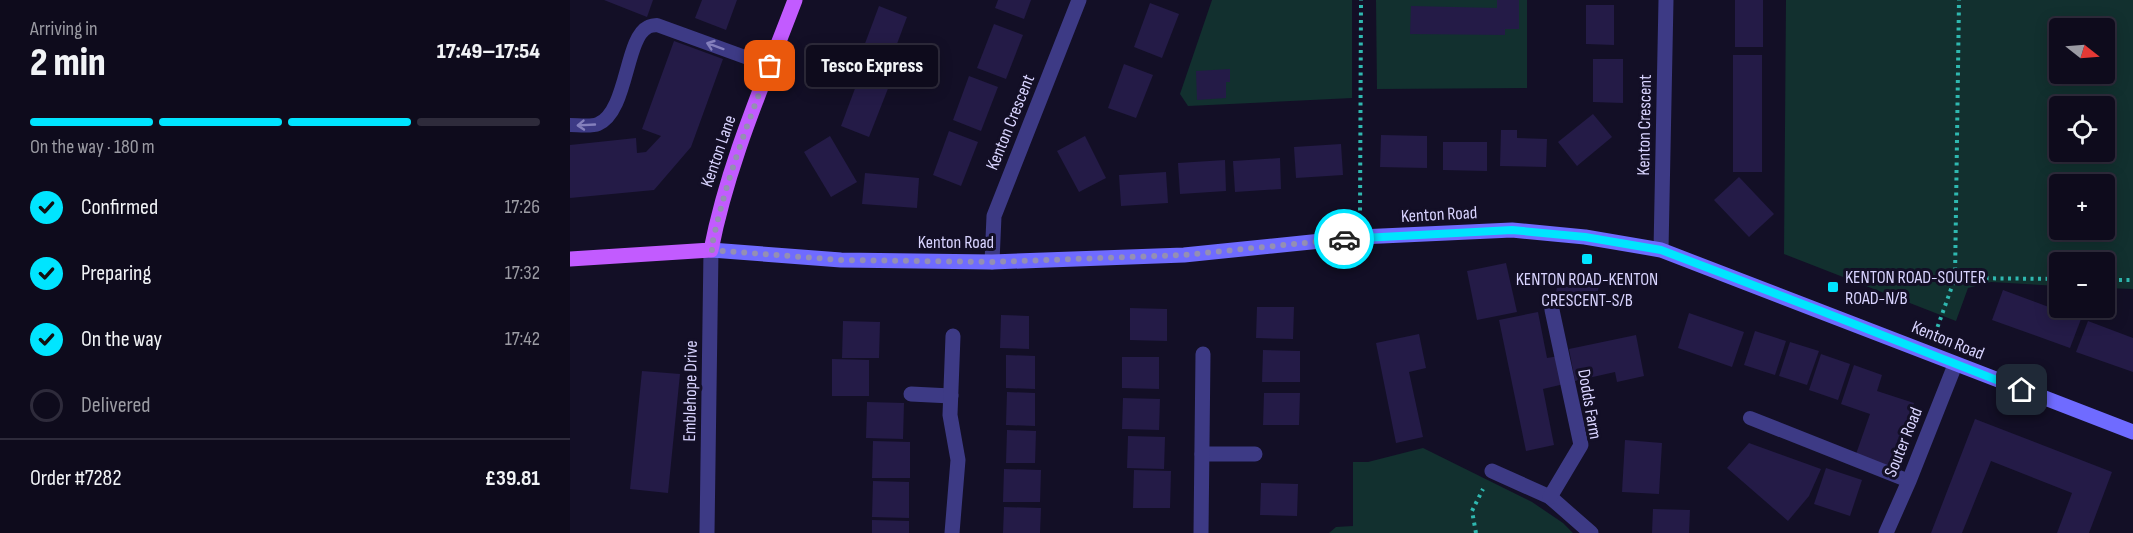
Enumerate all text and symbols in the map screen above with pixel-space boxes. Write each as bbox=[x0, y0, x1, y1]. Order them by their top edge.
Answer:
text: Arriving in bbox=[30, 17, 98, 41]
north arrow bbox=[2049, 18, 2115, 84]
map controls bbox=[2049, 18, 2115, 318]
text: 17:49–17:54 bbox=[437, 38, 540, 65]
text: 2 min bbox=[30, 40, 106, 87]
one-way arrow bbox=[706, 40, 724, 51]
pin bbox=[744, 40, 795, 91]
callout: Tesco Express bbox=[806, 45, 938, 87]
icon: bag bbox=[753, 49, 786, 82]
text: Tesco Express bbox=[821, 54, 923, 78]
street label: Kenton Crescent bbox=[982, 71, 1039, 173]
street label: Kenton Crescent bbox=[1633, 74, 1656, 176]
button: locate bbox=[2049, 96, 2115, 162]
street label: Kenton Lane bbox=[696, 112, 741, 190]
one-way arrow bbox=[576, 119, 596, 130]
text: On the way · 180 m bbox=[30, 135, 155, 159]
button: + bbox=[2049, 174, 2115, 240]
icon: check bbox=[30, 191, 63, 224]
text: Confirmed bbox=[81, 194, 158, 221]
text: 17:26 bbox=[504, 195, 540, 219]
street label: Kenton Road bbox=[1400, 202, 1478, 227]
courier bbox=[1314, 209, 1374, 269]
icon: car bbox=[1328, 223, 1361, 256]
street label: Kenton Road bbox=[918, 232, 994, 253]
marker: KENTON ROAD-KENTON CRESCENT-S/B bbox=[1580, 252, 1594, 266]
button: − bbox=[2049, 252, 2115, 318]
icon: check bbox=[30, 257, 63, 290]
text: Preparing bbox=[81, 260, 151, 287]
text: 17:32 bbox=[505, 261, 540, 285]
place label: KENTON ROAD-SOUTER ROAD-N/B bbox=[1845, 267, 1986, 309]
place label: KENTON ROAD-KENTON CRESCENT-S/B bbox=[1516, 269, 1658, 311]
marker: KENTON ROAD-SOUTER ROAD-N/B bbox=[1826, 280, 1840, 294]
street label: Kenton Road bbox=[1909, 316, 1987, 364]
icon: check bbox=[30, 323, 63, 356]
text: On the way bbox=[81, 326, 162, 353]
text: 17:42 bbox=[505, 327, 540, 351]
street label: Emblehope Drive bbox=[679, 340, 702, 442]
pin bbox=[1996, 364, 2047, 415]
street label: Dodds Farm bbox=[1573, 367, 1606, 441]
icon: home bbox=[2005, 373, 2038, 406]
text: Delivered bbox=[81, 392, 150, 419]
street label: Souter Road bbox=[1880, 404, 1927, 480]
text: Order #7282 bbox=[30, 465, 122, 492]
text: £39.81 bbox=[485, 465, 540, 492]

